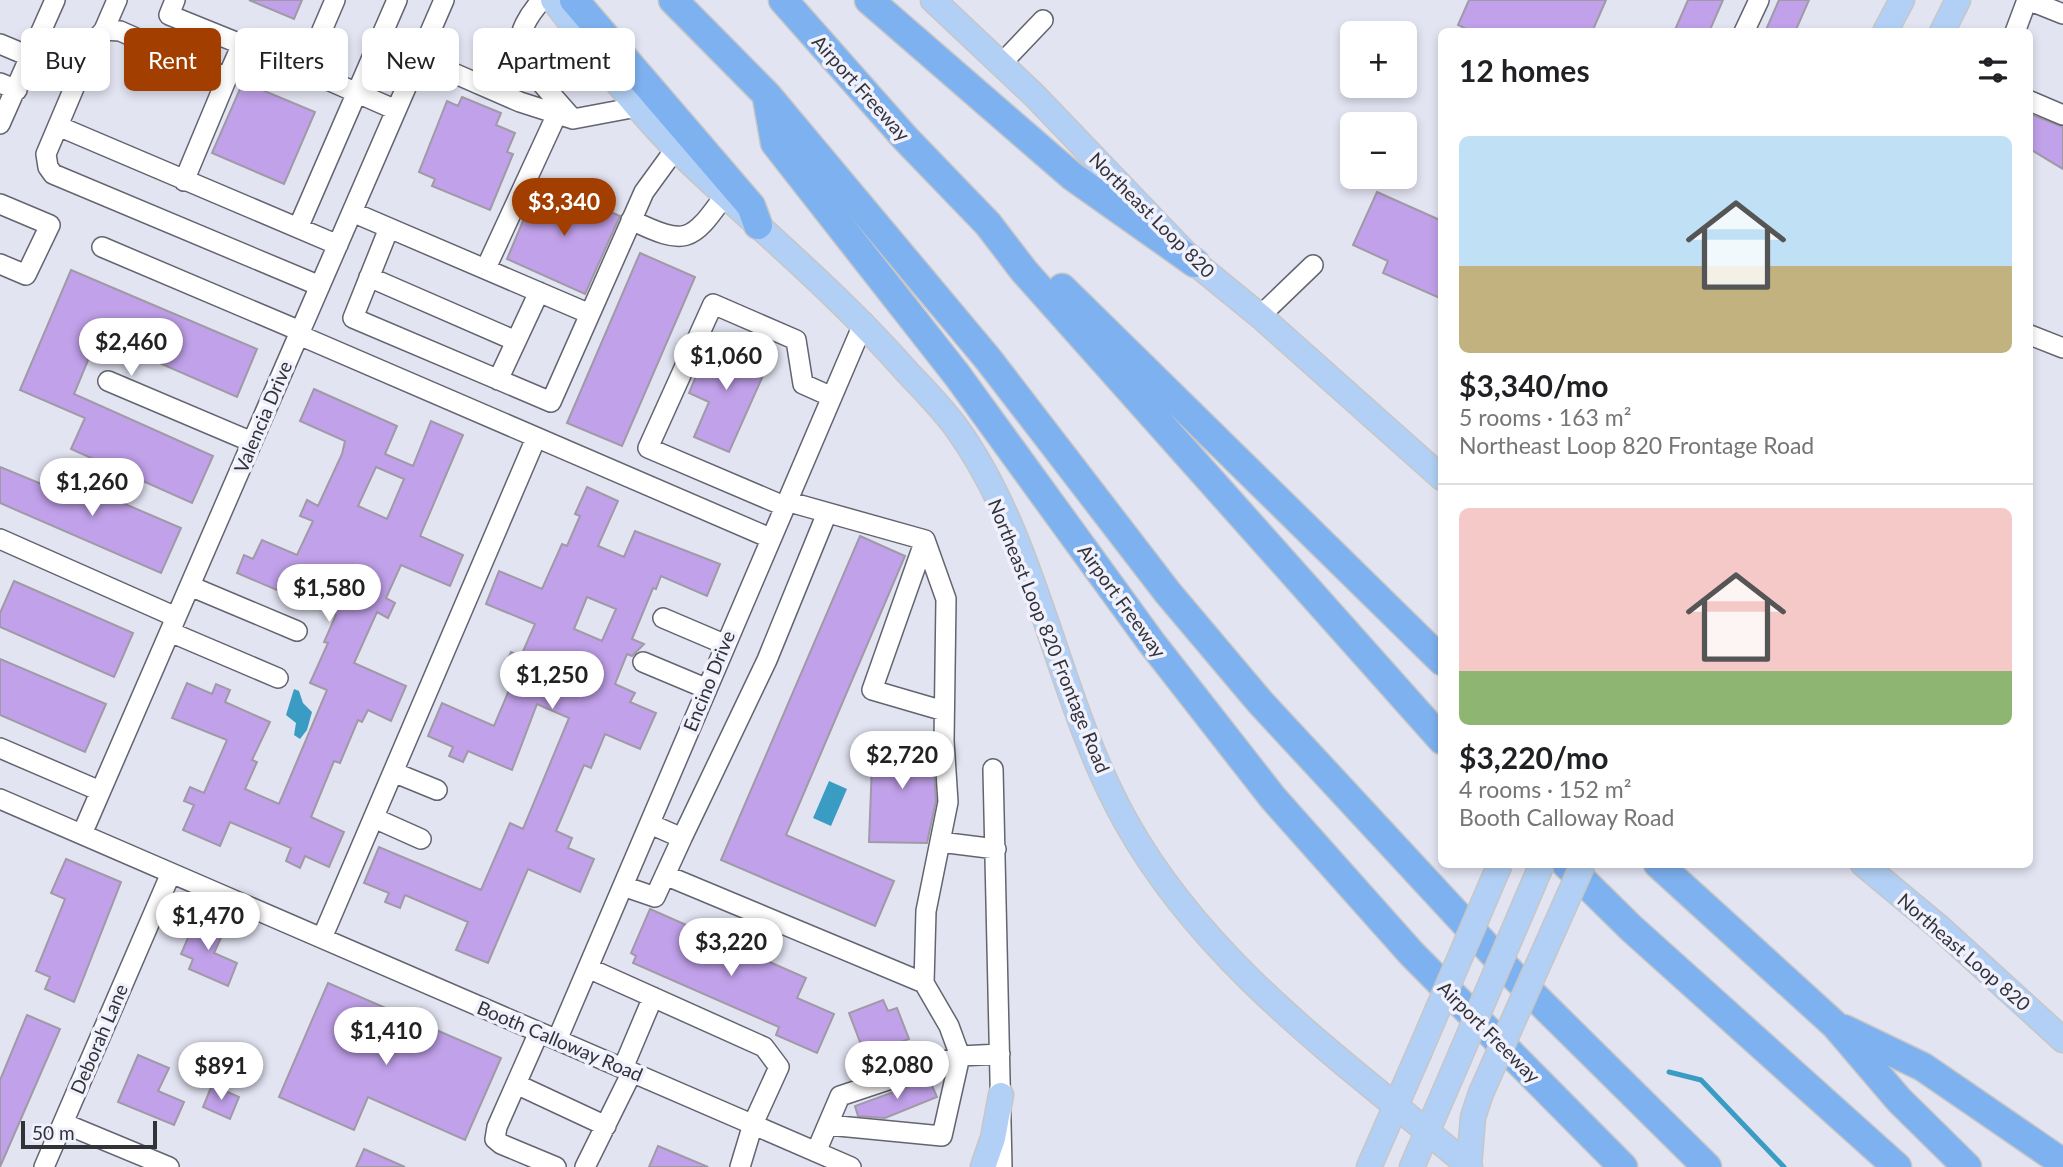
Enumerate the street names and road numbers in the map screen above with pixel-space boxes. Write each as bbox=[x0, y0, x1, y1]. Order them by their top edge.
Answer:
street label: Airport Freeway bbox=[808, 30, 915, 146]
street label: Northeast Loop 820 bbox=[1085, 147, 1220, 282]
street label: Valencia Drive bbox=[229, 357, 296, 476]
street label: Northeast Loop 820 Frontage Road bbox=[984, 495, 1115, 776]
street label: Airport Freeway bbox=[1074, 540, 1171, 662]
street label: Encino Drive bbox=[678, 627, 739, 734]
street label: Northeast Loop 820 bbox=[1893, 888, 2035, 1015]
street label: Airport Freeway bbox=[1434, 976, 1545, 1087]
street label: Deborah Lane bbox=[65, 980, 132, 1097]
street label: Booth Calloway Road bbox=[474, 995, 647, 1086]

